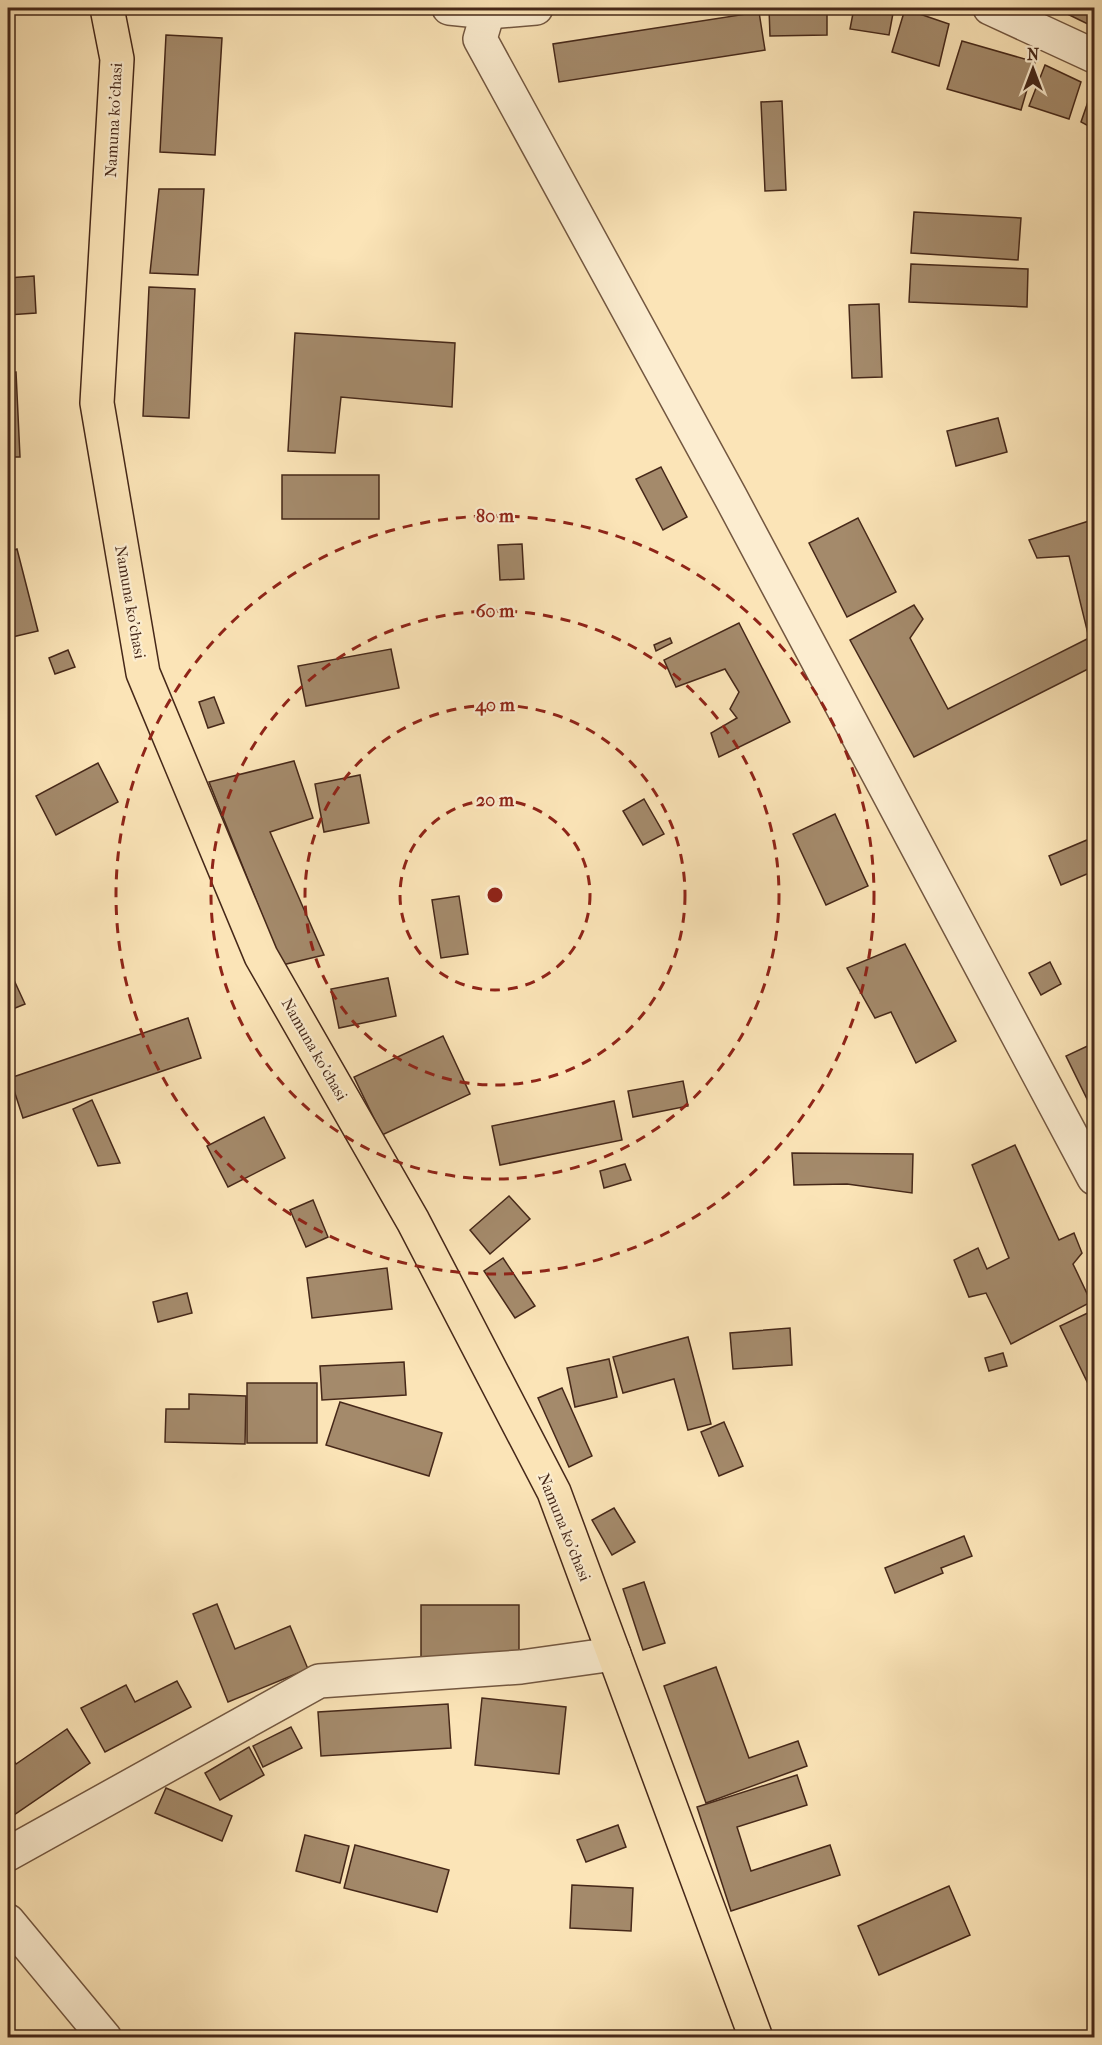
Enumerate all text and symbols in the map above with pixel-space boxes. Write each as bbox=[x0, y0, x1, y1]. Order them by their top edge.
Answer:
north arrow bbox=[1003, 39, 1063, 99]
text: N bbox=[1027, 45, 1040, 64]
street label: Namuna ko'chasi bbox=[101, 62, 126, 178]
text: 80 m bbox=[476, 506, 515, 527]
street label: Namuna ko'chasi bbox=[111, 544, 150, 661]
text: 60 m bbox=[476, 601, 515, 622]
text: 40 m bbox=[474, 695, 516, 716]
text: 20 m bbox=[476, 790, 515, 811]
centre of rings bbox=[485, 885, 505, 905]
street label: Namuna ko'chasi bbox=[278, 995, 352, 1104]
street label: Namuna ko'chasi bbox=[534, 1470, 595, 1584]

